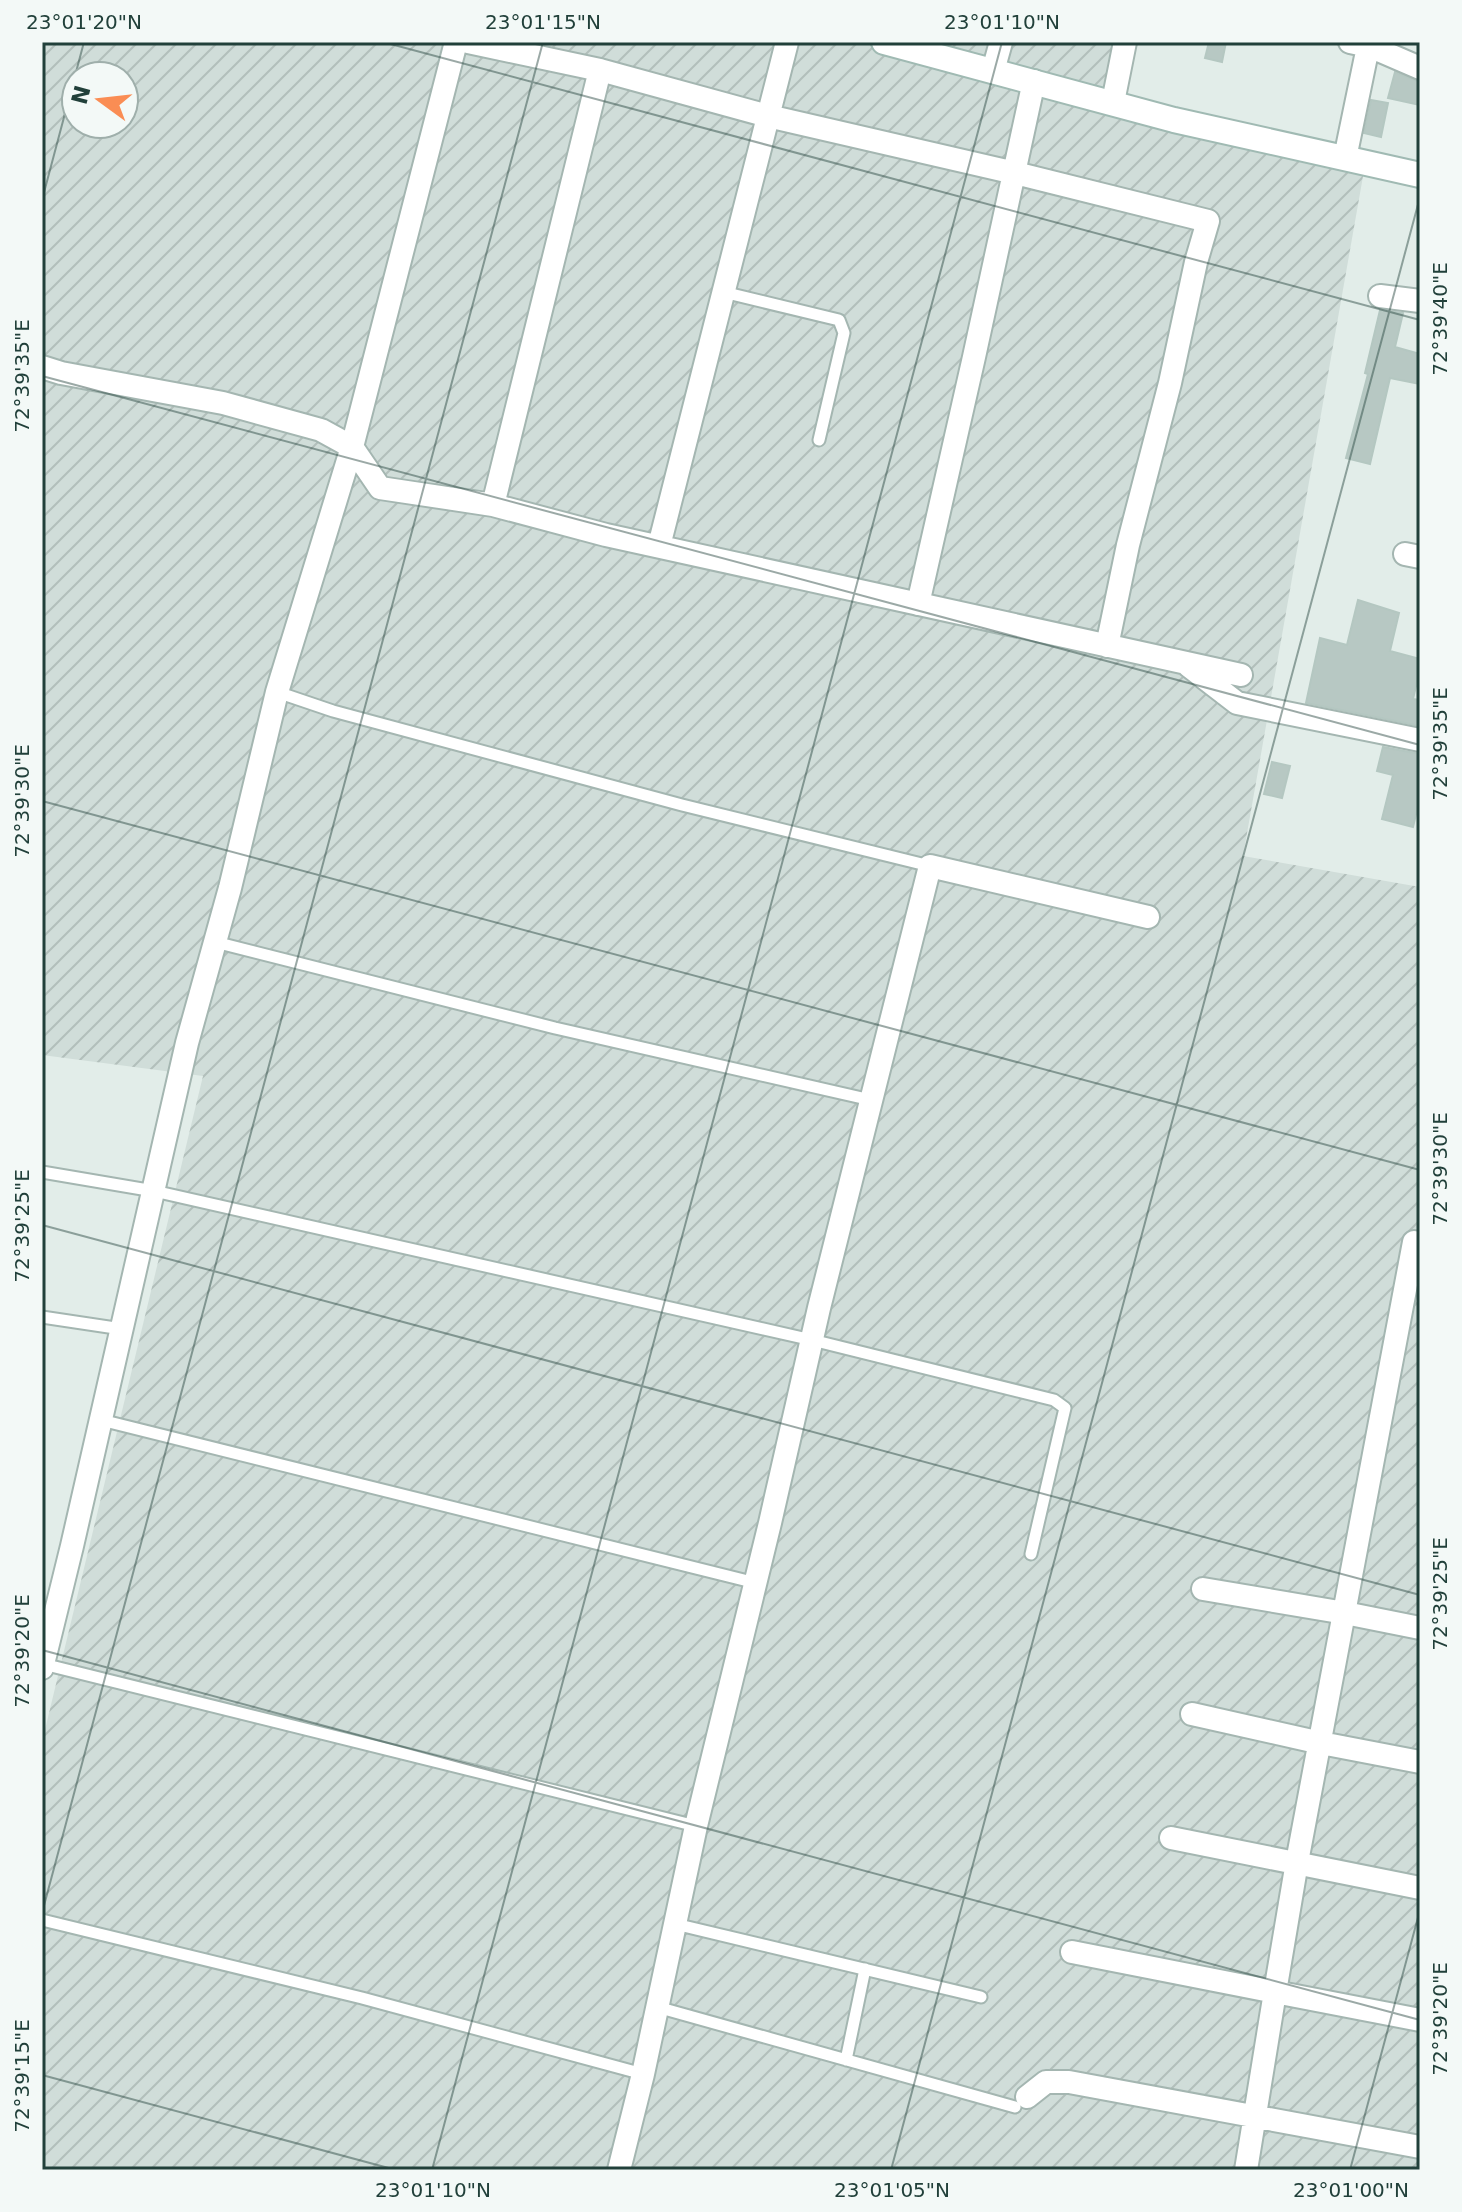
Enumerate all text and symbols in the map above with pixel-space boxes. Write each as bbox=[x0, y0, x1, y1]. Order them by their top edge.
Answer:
text: 23°01'20"N bbox=[26, 10, 142, 34]
text: 23°01'15"N bbox=[485, 10, 601, 34]
text: 23°01'10"N bbox=[944, 10, 1060, 34]
north arrow bbox=[60, 60, 140, 140]
text: N bbox=[67, 83, 96, 107]
text: 72°39'40"E bbox=[1428, 262, 1452, 376]
text: 72°39'35"E bbox=[10, 319, 34, 433]
text: 72°39'35"E bbox=[1428, 687, 1452, 801]
text: 72°39'30"E bbox=[10, 744, 34, 858]
text: 72°39'30"E bbox=[1428, 1112, 1452, 1226]
text: 72°39'25"E bbox=[10, 1169, 34, 1283]
text: 72°39'25"E bbox=[1428, 1537, 1452, 1651]
text: 72°39'20"E bbox=[10, 1594, 34, 1708]
text: 72°39'20"E bbox=[1428, 1962, 1452, 2076]
text: 72°39'15"E bbox=[10, 2019, 34, 2133]
text: 23°01'10"N bbox=[375, 2178, 491, 2202]
text: 23°01'05"N bbox=[834, 2178, 950, 2202]
text: 23°01'00"N bbox=[1293, 2178, 1409, 2202]

